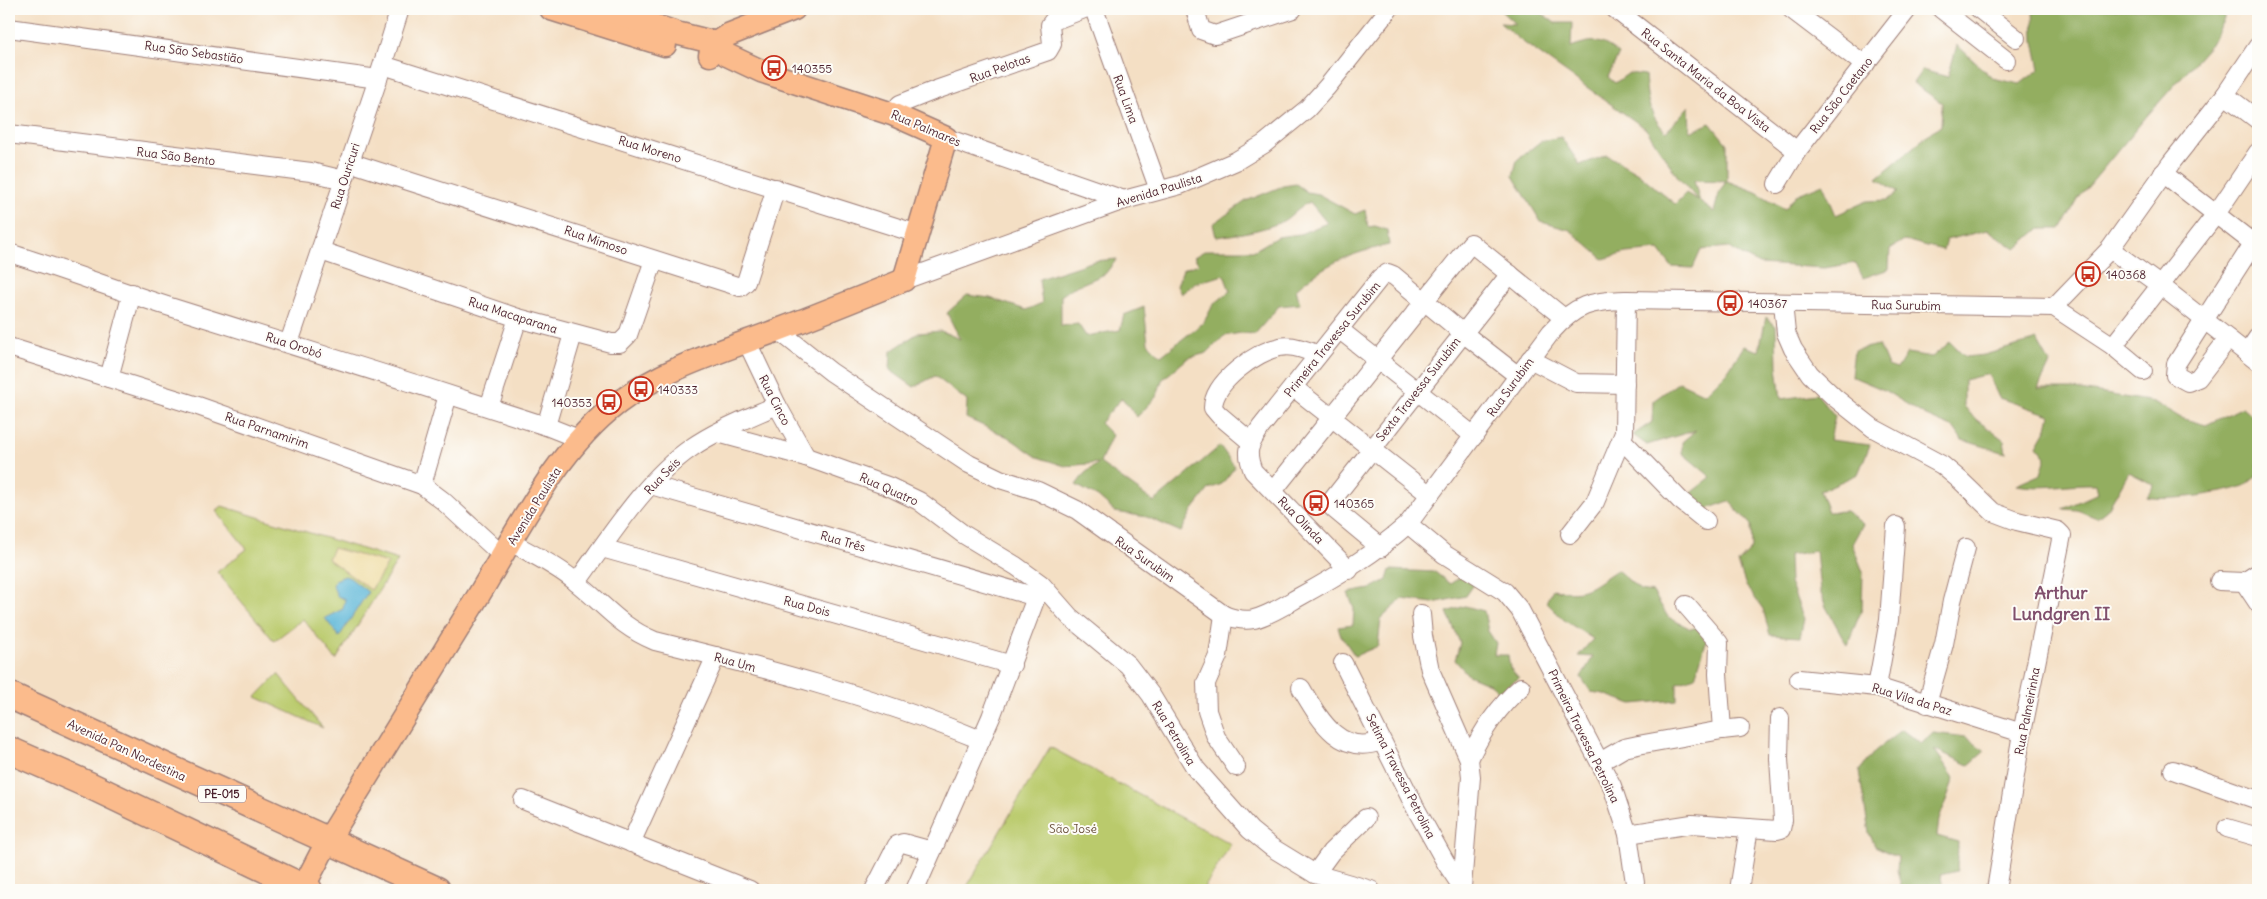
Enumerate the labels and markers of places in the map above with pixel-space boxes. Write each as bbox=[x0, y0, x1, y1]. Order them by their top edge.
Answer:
bus stop icon: 140355 bbox=[761, 55, 787, 81]
place label: 140355 bbox=[792, 61, 832, 76]
bus stop icon: 140368 bbox=[2075, 261, 2101, 287]
place label: 140368 bbox=[2106, 267, 2146, 282]
bus stop icon: 140367 bbox=[1717, 290, 1743, 316]
place label: 140367 bbox=[1748, 296, 1787, 311]
bus stop icon: 140333 bbox=[628, 376, 654, 402]
place label: 140333 bbox=[658, 382, 698, 397]
bus stop icon: 140353 bbox=[596, 389, 622, 415]
place label: 140353 bbox=[552, 395, 592, 410]
bus stop icon: 140365 bbox=[1303, 490, 1329, 516]
place label: 140365 bbox=[1334, 496, 1374, 511]

